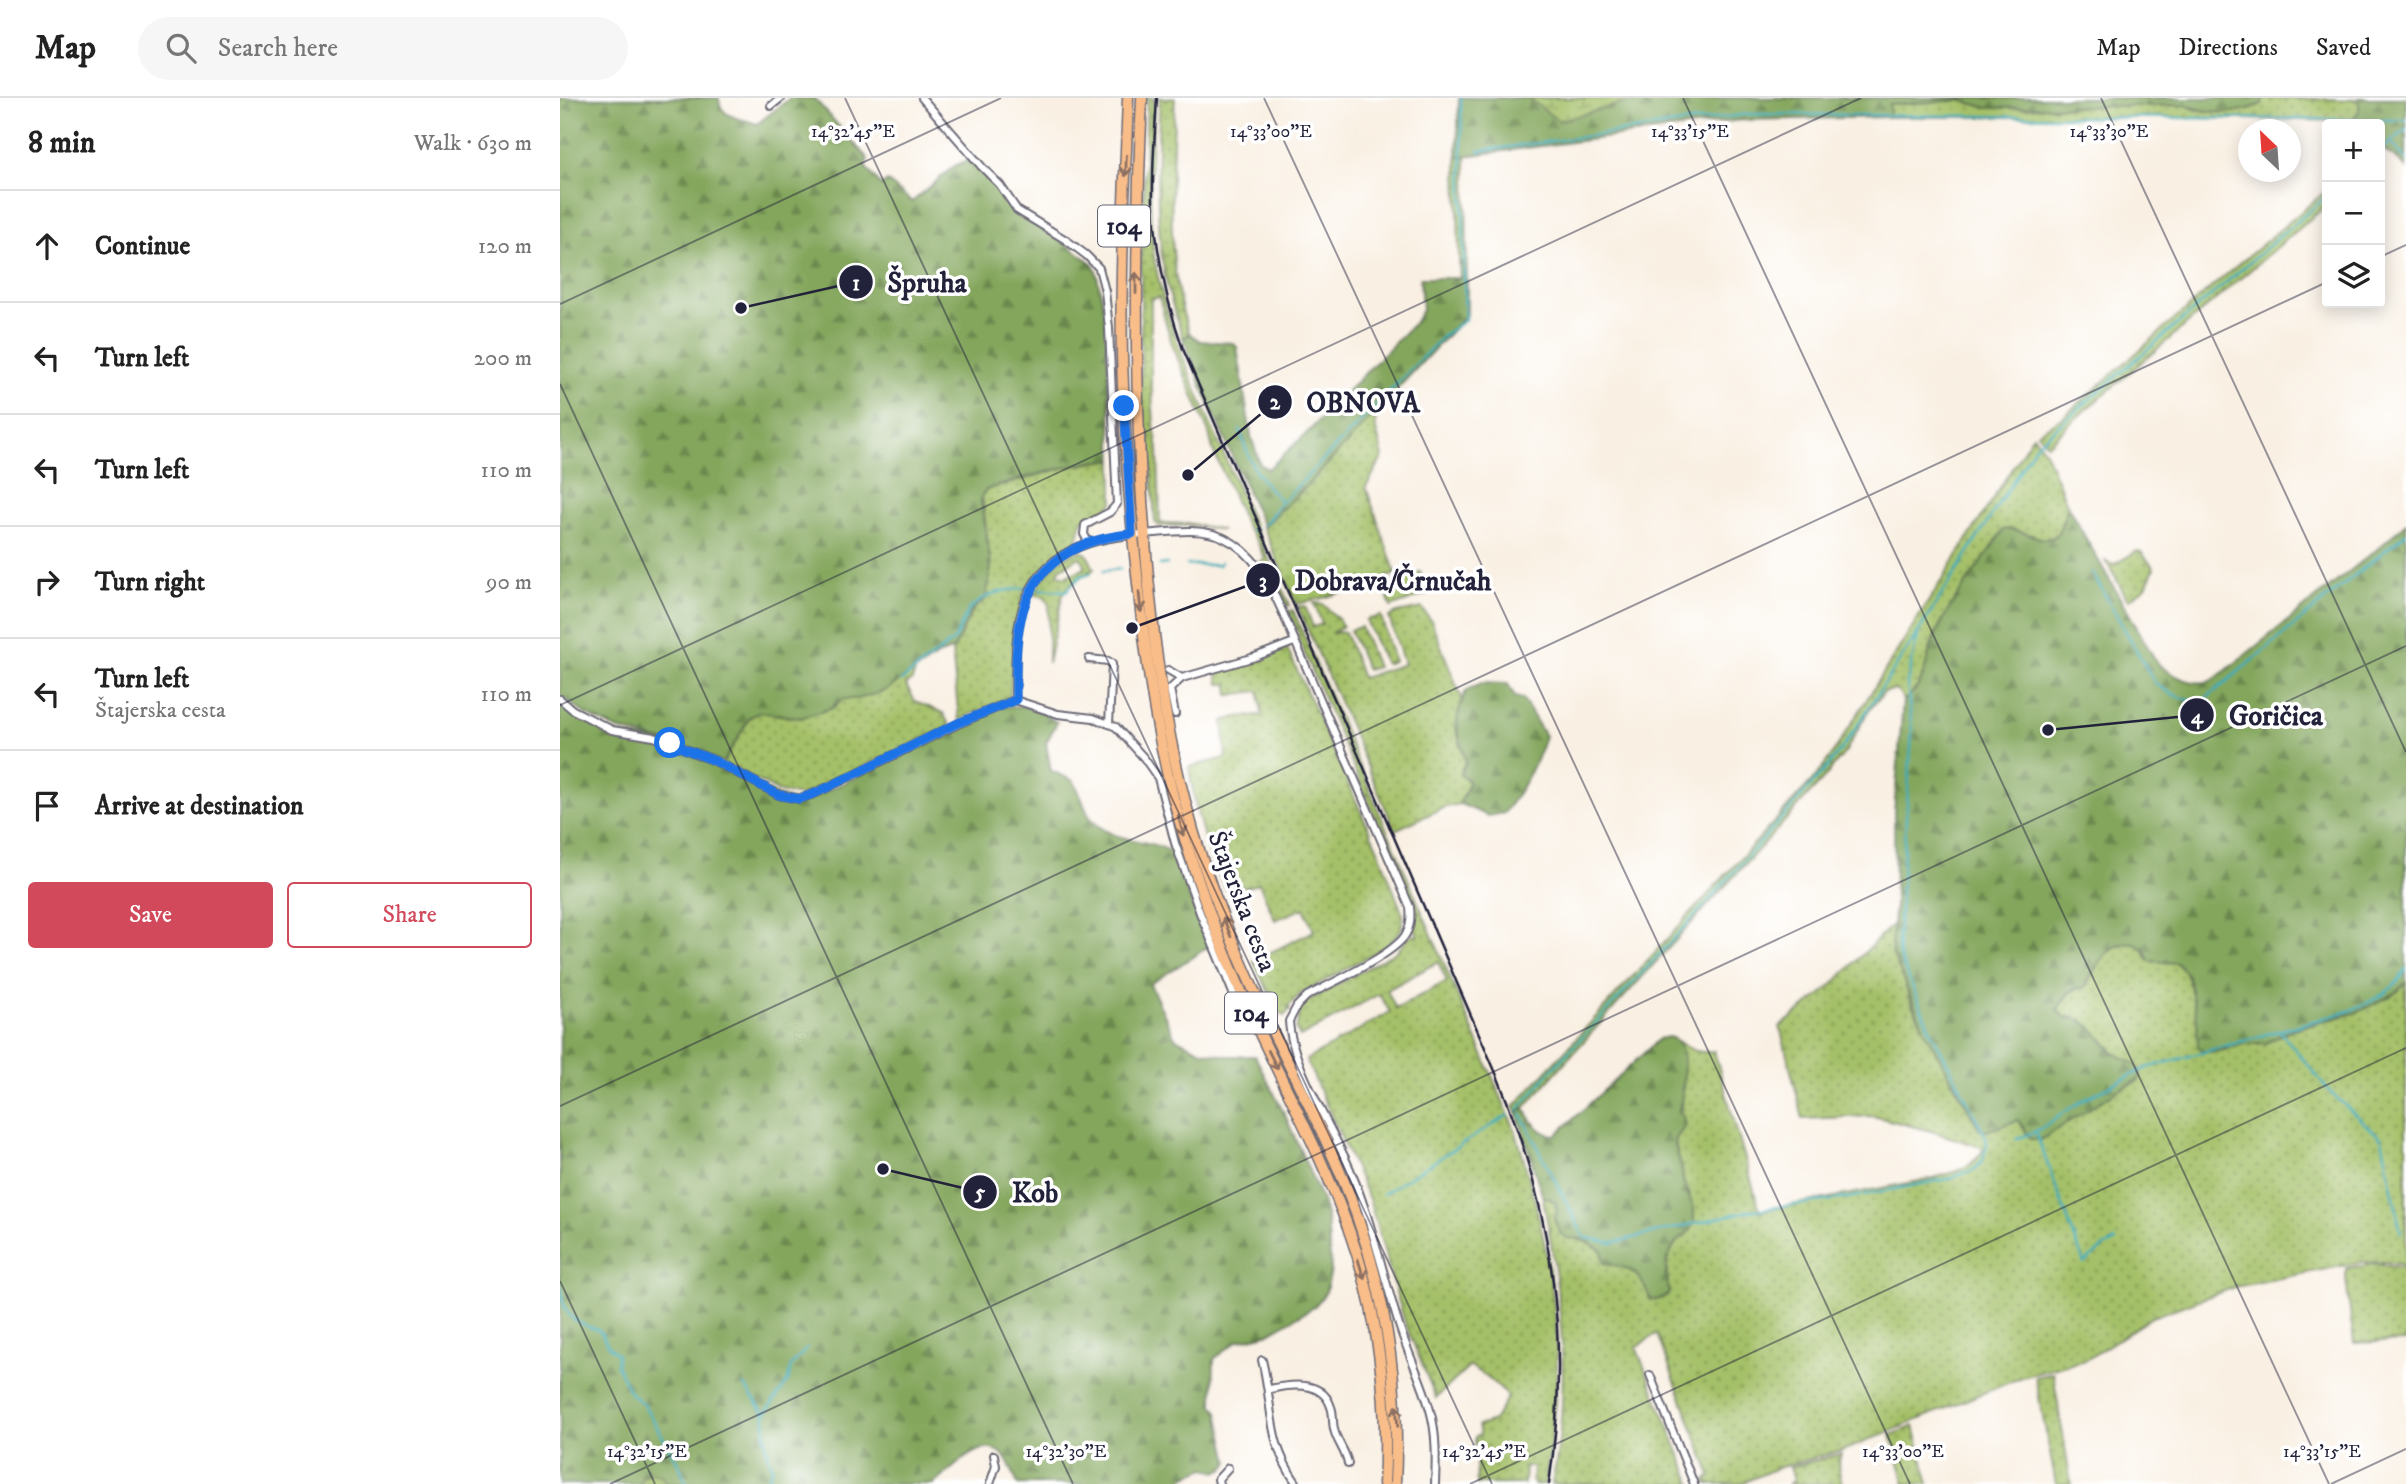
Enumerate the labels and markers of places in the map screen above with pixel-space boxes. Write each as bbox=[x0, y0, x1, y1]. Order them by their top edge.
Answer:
callout: Špruha bbox=[838, 258, 980, 307]
callout: OBNOVA bbox=[1257, 377, 1434, 426]
callout: Dobrava/Črnučah bbox=[1246, 556, 1506, 605]
callout: Goričica bbox=[2180, 691, 2337, 740]
callout: Kob bbox=[963, 1167, 1072, 1216]

